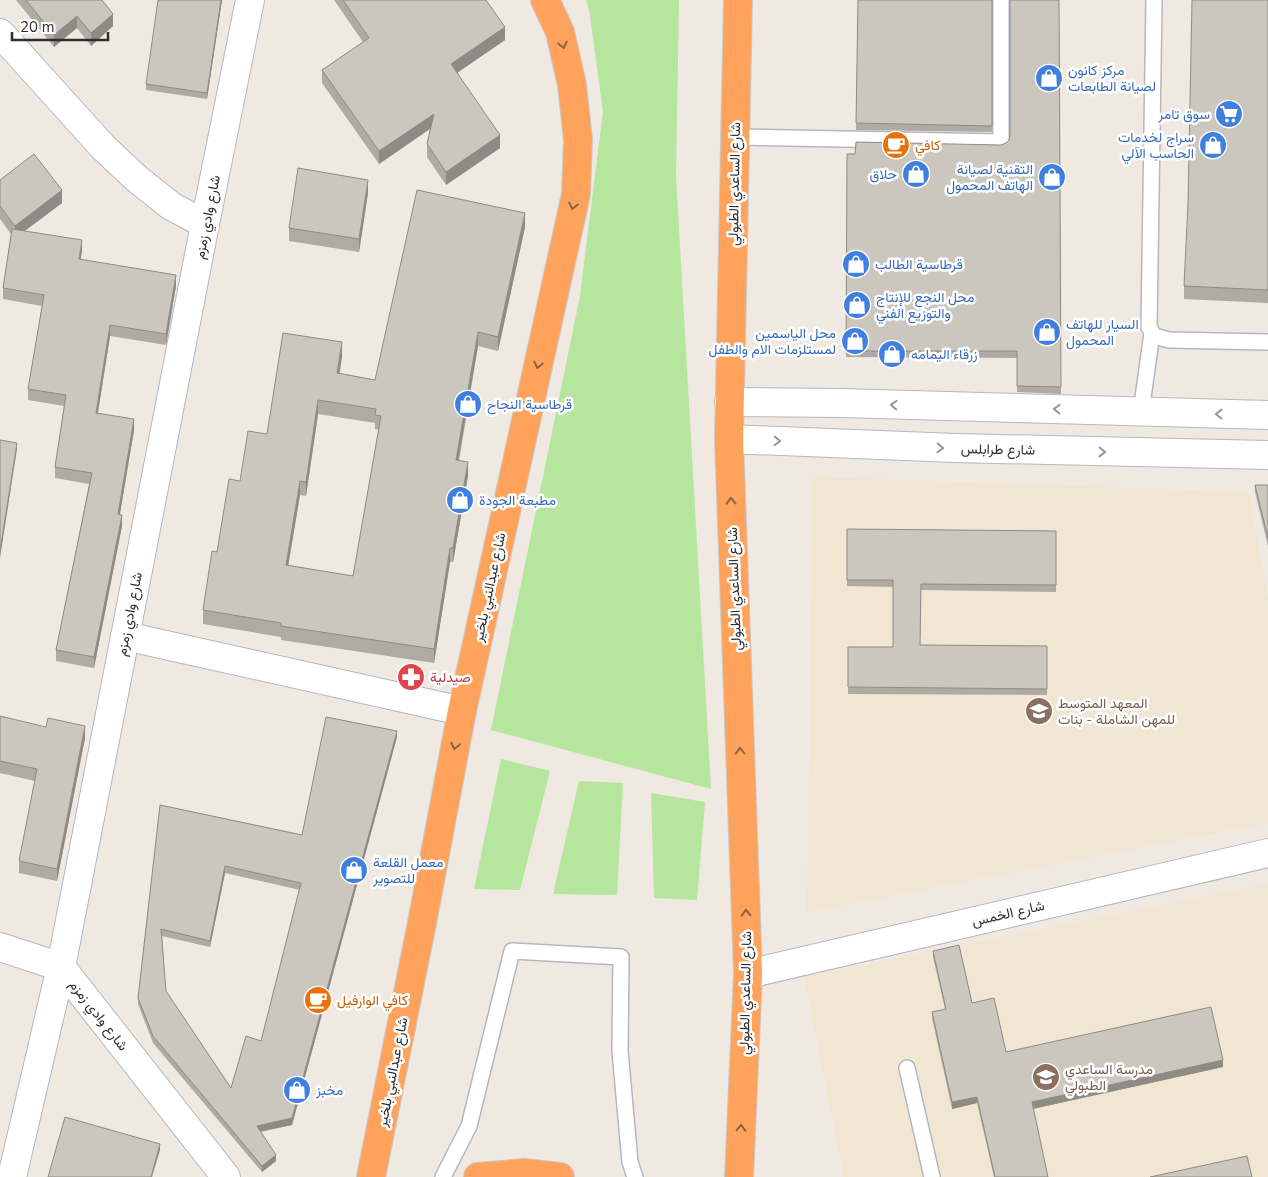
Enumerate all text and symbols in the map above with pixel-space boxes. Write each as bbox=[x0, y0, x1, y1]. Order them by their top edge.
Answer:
scale bar bbox=[12, 10, 109, 42]
text: 20 m bbox=[20, 17, 55, 37]
one-way arrow bbox=[557, 41, 568, 50]
place label: مركز كانون لصيانة الطابعات bbox=[1068, 61, 1156, 96]
shop icon: مركز كانون لصيانة الطابعات bbox=[1034, 63, 1064, 93]
supermarket icon: سوق تامر bbox=[1214, 99, 1244, 129]
place label: سوق تامر bbox=[1157, 105, 1210, 124]
street label: شارع الساعدي الطبولي bbox=[724, 122, 747, 246]
place label: سراج لخدمات الحاسب الآلي bbox=[1118, 128, 1194, 165]
cafe icon: كافي bbox=[881, 130, 911, 160]
shop icon: سراج لخدمات الحاسب الآلي bbox=[1198, 130, 1228, 160]
place label: كافي bbox=[915, 136, 940, 157]
shop icon: حلاق bbox=[901, 159, 931, 189]
place label: التقنية لصيانة الهاتف المحمول bbox=[946, 160, 1033, 195]
shop icon: التقنية لصيانة الهاتف المحمول bbox=[1037, 162, 1067, 192]
place label: حلاق bbox=[869, 165, 897, 184]
street label: شارع وادي زمزم bbox=[190, 173, 227, 261]
one-way arrow bbox=[569, 201, 579, 210]
shop icon: قرطاسية الطالب bbox=[841, 249, 871, 279]
place label: قرطاسية الطالب bbox=[875, 255, 963, 274]
place label: محل النجع للإنتاج والتوزيع الفني bbox=[876, 288, 974, 325]
shop icon: محل النجع للإنتاج والتوزيع الفني bbox=[842, 290, 872, 320]
place label: السيار للهاتف المحمول bbox=[1066, 315, 1139, 350]
shop icon: السيار للهاتف المحمول bbox=[1032, 317, 1062, 347]
place label: محل الياسمين لمستلزمات الام والطفل bbox=[709, 324, 836, 359]
shop icon: محل الياسمين لمستلزمات الام والطفل bbox=[840, 326, 870, 356]
shop icon: زرقاء اليمامه bbox=[877, 339, 907, 369]
place label: زرقاء اليمامه bbox=[911, 345, 978, 364]
one-way arrow bbox=[533, 360, 544, 369]
shop icon: قرطاسية النجاح bbox=[453, 389, 483, 419]
place label: قرطاسية النجاح bbox=[487, 395, 572, 415]
one-way arrow bbox=[890, 400, 898, 410]
one-way arrow bbox=[1053, 404, 1061, 415]
one-way arrow bbox=[1215, 408, 1223, 419]
one-way arrow bbox=[774, 436, 782, 446]
street label: شارع طرابلس bbox=[961, 439, 1035, 461]
one-way arrow bbox=[936, 442, 944, 453]
one-way arrow bbox=[1098, 446, 1106, 457]
shop icon: مطبعة الجودة bbox=[445, 485, 475, 515]
place label: مطبعة الجودة bbox=[479, 491, 556, 510]
one-way arrow bbox=[726, 497, 736, 504]
street label: شارع الساعدي الطبولي bbox=[723, 527, 748, 651]
street label: شارع عبدالنبي بلخير bbox=[468, 531, 512, 645]
street label: شارع وادي زمزم bbox=[112, 570, 149, 658]
pharmacy icon: صيدلية bbox=[396, 662, 426, 692]
place label: صيدلية bbox=[430, 668, 471, 687]
place label: المعهد المتوسط للمهن الشاملة - بنات bbox=[1058, 694, 1175, 729]
school or university icon: المعهد المتوسط للمهن الشاملة - بنات bbox=[1024, 696, 1054, 726]
one-way arrow bbox=[451, 741, 461, 750]
one-way arrow bbox=[735, 747, 745, 754]
place label: معمل القلعة للتصوير bbox=[372, 853, 443, 888]
shop icon: معمل القلعة للتصوير bbox=[339, 855, 369, 885]
street label: شارع الخمس bbox=[970, 896, 1046, 932]
one-way arrow bbox=[740, 909, 751, 917]
street label: شارع الساعدي الطبولي bbox=[735, 931, 758, 1055]
street label: شارع وادي زمزم bbox=[63, 976, 132, 1056]
cafe icon: كافي الوارفيل bbox=[303, 985, 333, 1015]
place label: كافي الوارفيل bbox=[337, 991, 408, 1012]
street label: شارع عبدالنبي بلخير bbox=[372, 1016, 414, 1130]
place label: مدرسة الساعدي الطبولي bbox=[1065, 1060, 1153, 1097]
school or university icon: مدرسة الساعدي الطبولي bbox=[1031, 1062, 1061, 1092]
shop icon: مخبز bbox=[282, 1075, 312, 1105]
place label: مخبز bbox=[315, 1081, 343, 1100]
one-way arrow bbox=[736, 1124, 747, 1132]

